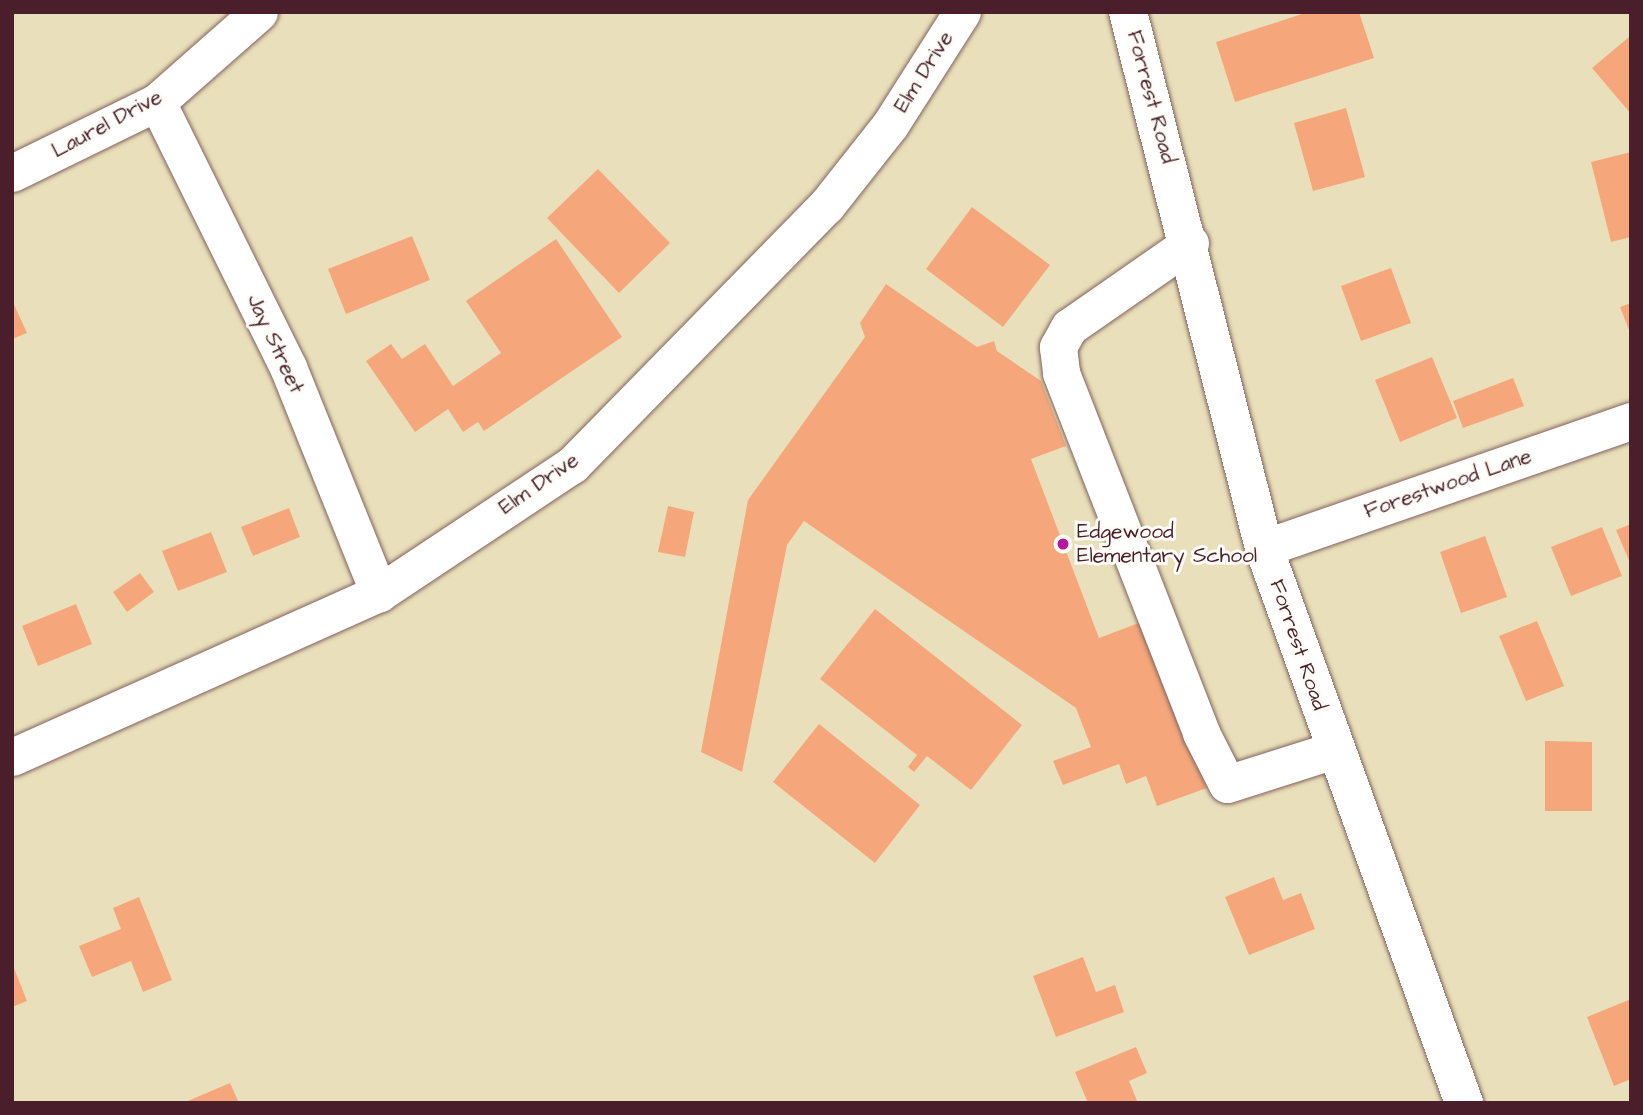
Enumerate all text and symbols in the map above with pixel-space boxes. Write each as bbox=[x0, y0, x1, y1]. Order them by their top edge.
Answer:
street label: Elm Drive bbox=[889, 27, 959, 117]
street label: Forrest Road bbox=[1121, 28, 1181, 166]
street label: Laurel Drive bbox=[48, 84, 166, 164]
street label: Jay Street bbox=[241, 290, 309, 398]
street label: Forestwood Lane bbox=[1361, 444, 1535, 524]
street label: Elm Drive bbox=[494, 448, 584, 520]
place label: Edgewood Elementary School bbox=[1077, 519, 1257, 569]
marker: Edgewood Elementary School bbox=[1055, 536, 1071, 552]
street label: Forrest Road bbox=[1264, 576, 1332, 714]

